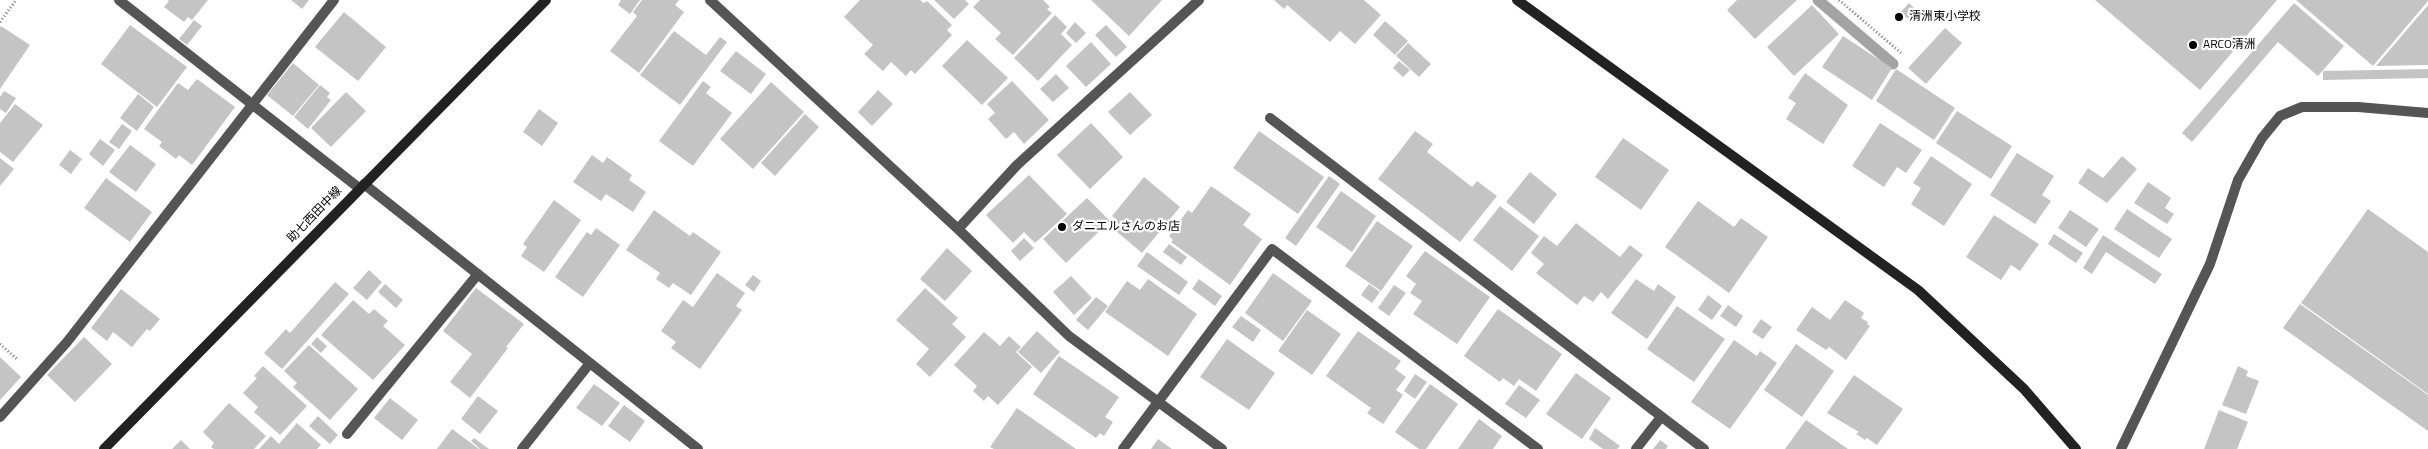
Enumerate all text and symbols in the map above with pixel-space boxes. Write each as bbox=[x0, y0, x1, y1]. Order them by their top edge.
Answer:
place label: 清洲東小学校 bbox=[1909, 10, 1981, 24]
marker: 清洲東小学校 bbox=[1893, 11, 1905, 23]
place label: ARCO清洲 bbox=[2203, 38, 2256, 52]
marker: ARCO清洲 bbox=[2187, 39, 2199, 51]
street label: 助七西田中線 bbox=[285, 184, 345, 246]
place label: ダニエルさんのお店 bbox=[1072, 220, 1180, 234]
marker: ダニエルさんのお店 bbox=[1056, 221, 1068, 233]

